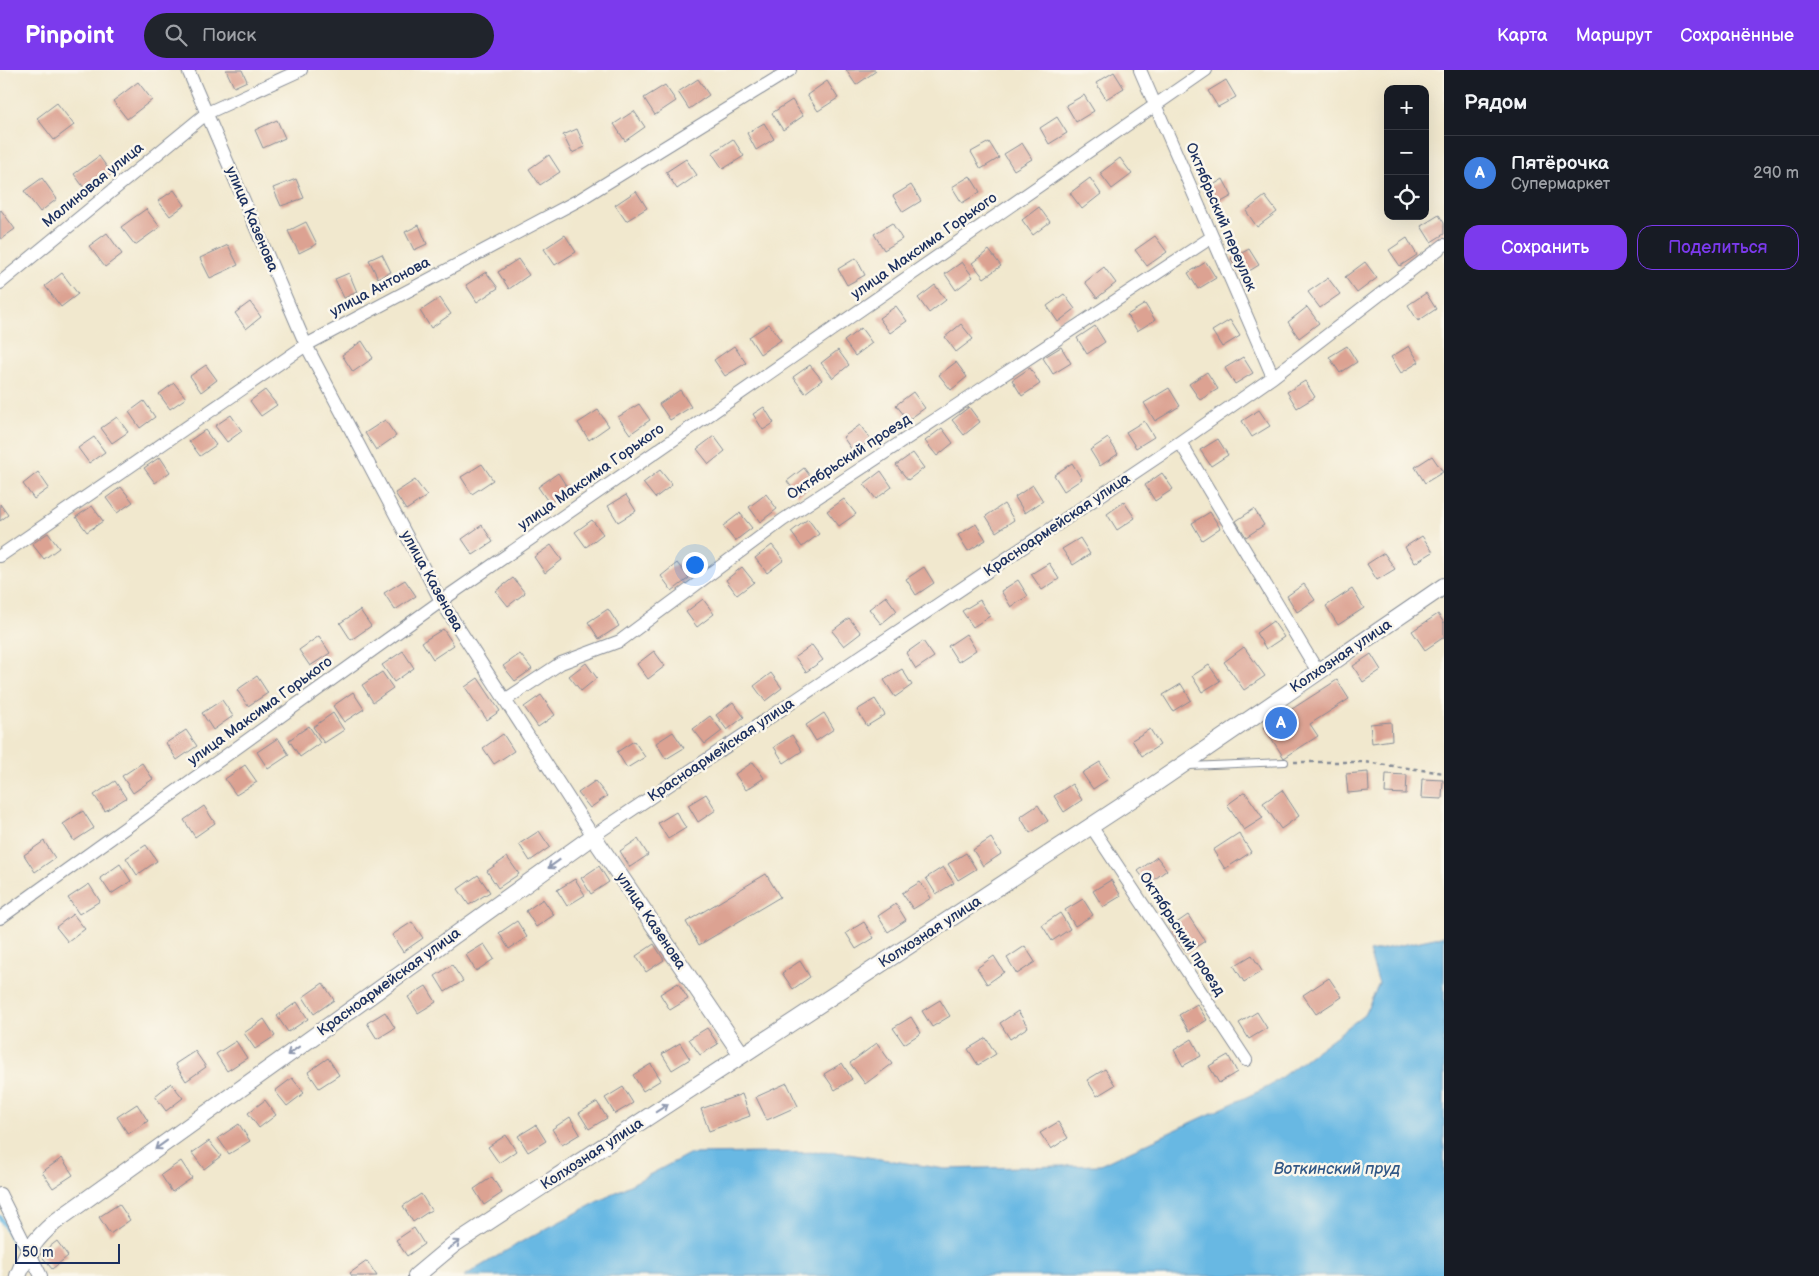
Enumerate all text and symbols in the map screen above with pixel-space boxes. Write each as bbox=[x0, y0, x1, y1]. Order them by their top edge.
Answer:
search box bbox=[144, 13, 494, 58]
text: Pinpoint bbox=[25, 21, 114, 50]
icon: search bbox=[162, 21, 190, 49]
text: Поиск bbox=[202, 24, 256, 47]
text: Карта bbox=[1497, 25, 1548, 46]
text: Маршрут bbox=[1576, 25, 1652, 46]
text: Сохранённые bbox=[1680, 25, 1794, 46]
map controls bbox=[1384, 85, 1429, 220]
button: + bbox=[1384, 85, 1429, 130]
text: Рядом bbox=[1464, 90, 1527, 115]
button: − bbox=[1384, 130, 1429, 175]
street label: Малиновая улица bbox=[38, 138, 148, 232]
street label: Октябрьский переулок bbox=[1181, 140, 1261, 294]
text: Пятёрочка bbox=[1511, 152, 1609, 175]
street label: улица Казенова bbox=[221, 163, 283, 275]
text: A bbox=[1475, 164, 1485, 183]
text: 290 m bbox=[1753, 164, 1799, 183]
button: locate bbox=[1384, 175, 1429, 220]
text: Супермаркет bbox=[1511, 175, 1610, 194]
street label: улица Максима Горького bbox=[847, 188, 1001, 304]
button: Сохранить bbox=[1464, 225, 1627, 270]
button: Поделиться bbox=[1637, 225, 1799, 270]
street label: улица Антонова bbox=[327, 253, 433, 321]
street label: Октябрьский проезд bbox=[783, 410, 915, 504]
street label: улица Максима Горького bbox=[514, 419, 668, 535]
street label: Красноармейская улица bbox=[980, 469, 1134, 581]
street label: улица Казенова bbox=[396, 527, 468, 635]
your location bbox=[682, 552, 708, 578]
street label: Колхозная улица bbox=[1287, 615, 1396, 697]
street label: улица Максима Горького bbox=[184, 652, 336, 770]
street label: Красноармейская улица bbox=[644, 694, 798, 806]
pin: A bbox=[1265, 704, 1297, 742]
one-way arrow bbox=[547, 859, 561, 869]
street label: Октябрьский проезд bbox=[1135, 868, 1229, 1000]
street label: улица Казенова bbox=[612, 869, 690, 973]
street label: Колхозная улица bbox=[875, 892, 985, 972]
street label: Красноармейская улица bbox=[314, 923, 465, 1040]
one-way arrow bbox=[287, 1046, 301, 1056]
one-way arrow bbox=[655, 1102, 669, 1113]
street label: Колхозная улица bbox=[537, 1114, 647, 1194]
one-way arrow bbox=[155, 1140, 169, 1150]
water label: Воткинский пруд bbox=[1274, 1160, 1401, 1179]
one-way arrow bbox=[446, 1240, 460, 1251]
scale bar bbox=[15, 1241, 120, 1264]
text: 50 m bbox=[22, 1244, 54, 1261]

